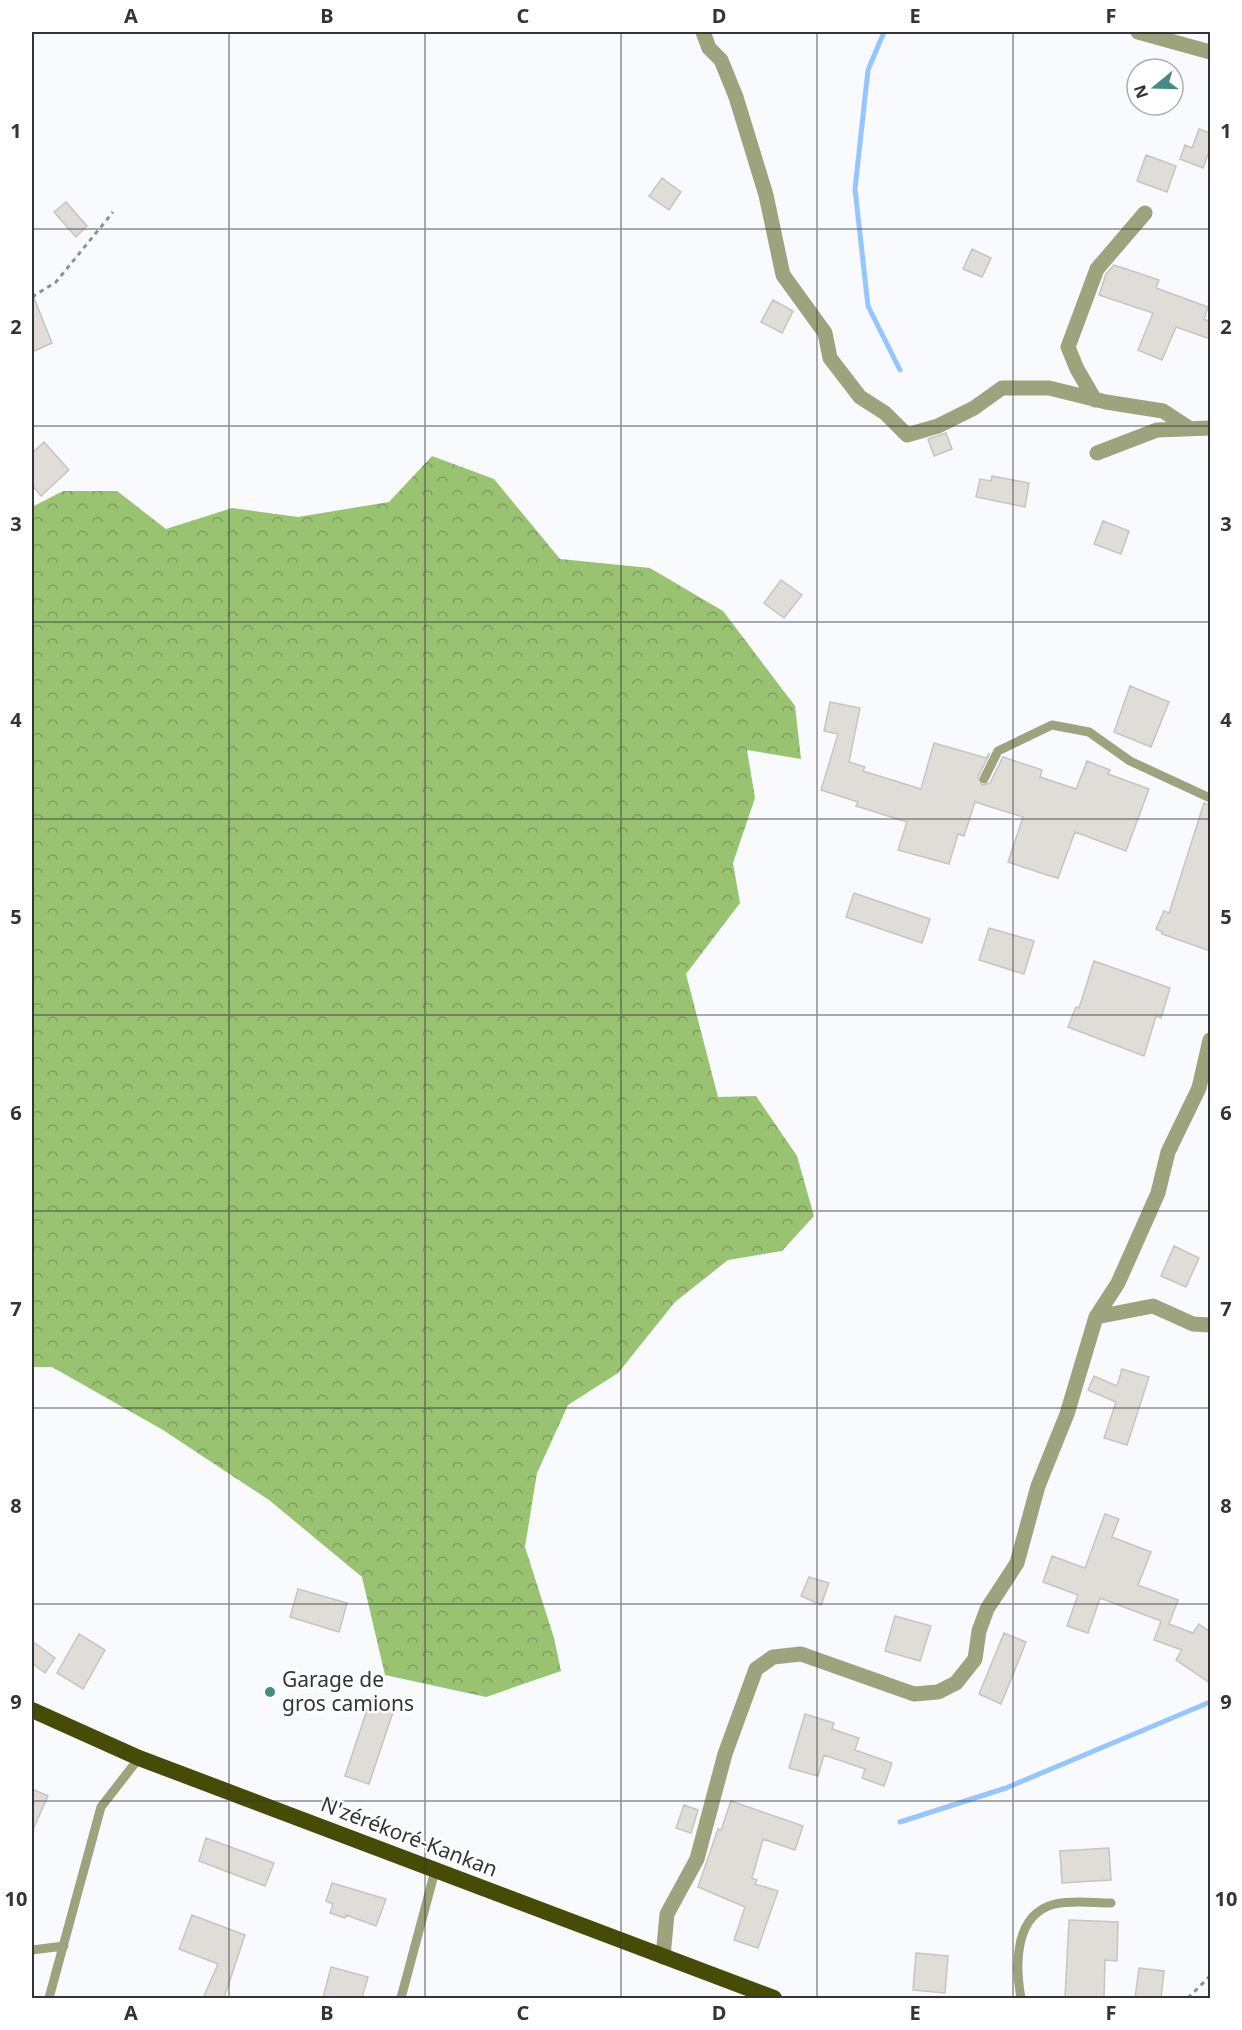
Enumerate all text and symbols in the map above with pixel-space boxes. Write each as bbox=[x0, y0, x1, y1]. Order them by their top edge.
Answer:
text: A bbox=[124, 2, 138, 29]
text: B bbox=[320, 2, 334, 29]
text: C bbox=[517, 2, 530, 29]
text: D bbox=[712, 2, 726, 29]
text: E bbox=[909, 2, 921, 29]
text: F bbox=[1106, 2, 1116, 29]
north arrow bbox=[1125, 57, 1185, 117]
text: N bbox=[1128, 82, 1153, 102]
text: 1 bbox=[10, 117, 22, 144]
text: 1 bbox=[1220, 117, 1232, 144]
text: 2 bbox=[10, 313, 22, 340]
text: 2 bbox=[1220, 313, 1232, 340]
text: 3 bbox=[10, 510, 22, 537]
text: 3 bbox=[1220, 510, 1232, 537]
text: 4 bbox=[10, 706, 22, 733]
text: 4 bbox=[1220, 706, 1232, 733]
text: 5 bbox=[10, 903, 22, 930]
text: 5 bbox=[1220, 903, 1232, 930]
text: 6 bbox=[10, 1099, 22, 1126]
text: 6 bbox=[1220, 1099, 1232, 1126]
text: 7 bbox=[10, 1295, 22, 1322]
text: 7 bbox=[1220, 1295, 1232, 1322]
text: 8 bbox=[10, 1492, 22, 1519]
text: 8 bbox=[1220, 1492, 1232, 1519]
place label: Garage de gros camions bbox=[282, 1665, 414, 1717]
marker: Garage de gros camions bbox=[263, 1685, 277, 1699]
text: 9 bbox=[10, 1688, 22, 1715]
text: 9 bbox=[1220, 1688, 1232, 1715]
street label: N'zérékoré-Kankan bbox=[317, 1789, 502, 1883]
text: 10 bbox=[5, 1885, 27, 1912]
text: 10 bbox=[1215, 1885, 1237, 1912]
text: A bbox=[124, 1999, 138, 2026]
text: B bbox=[320, 1999, 334, 2026]
text: C bbox=[517, 1999, 530, 2026]
text: D bbox=[712, 1999, 726, 2026]
text: E bbox=[909, 1999, 921, 2026]
text: F bbox=[1106, 1999, 1116, 2026]

